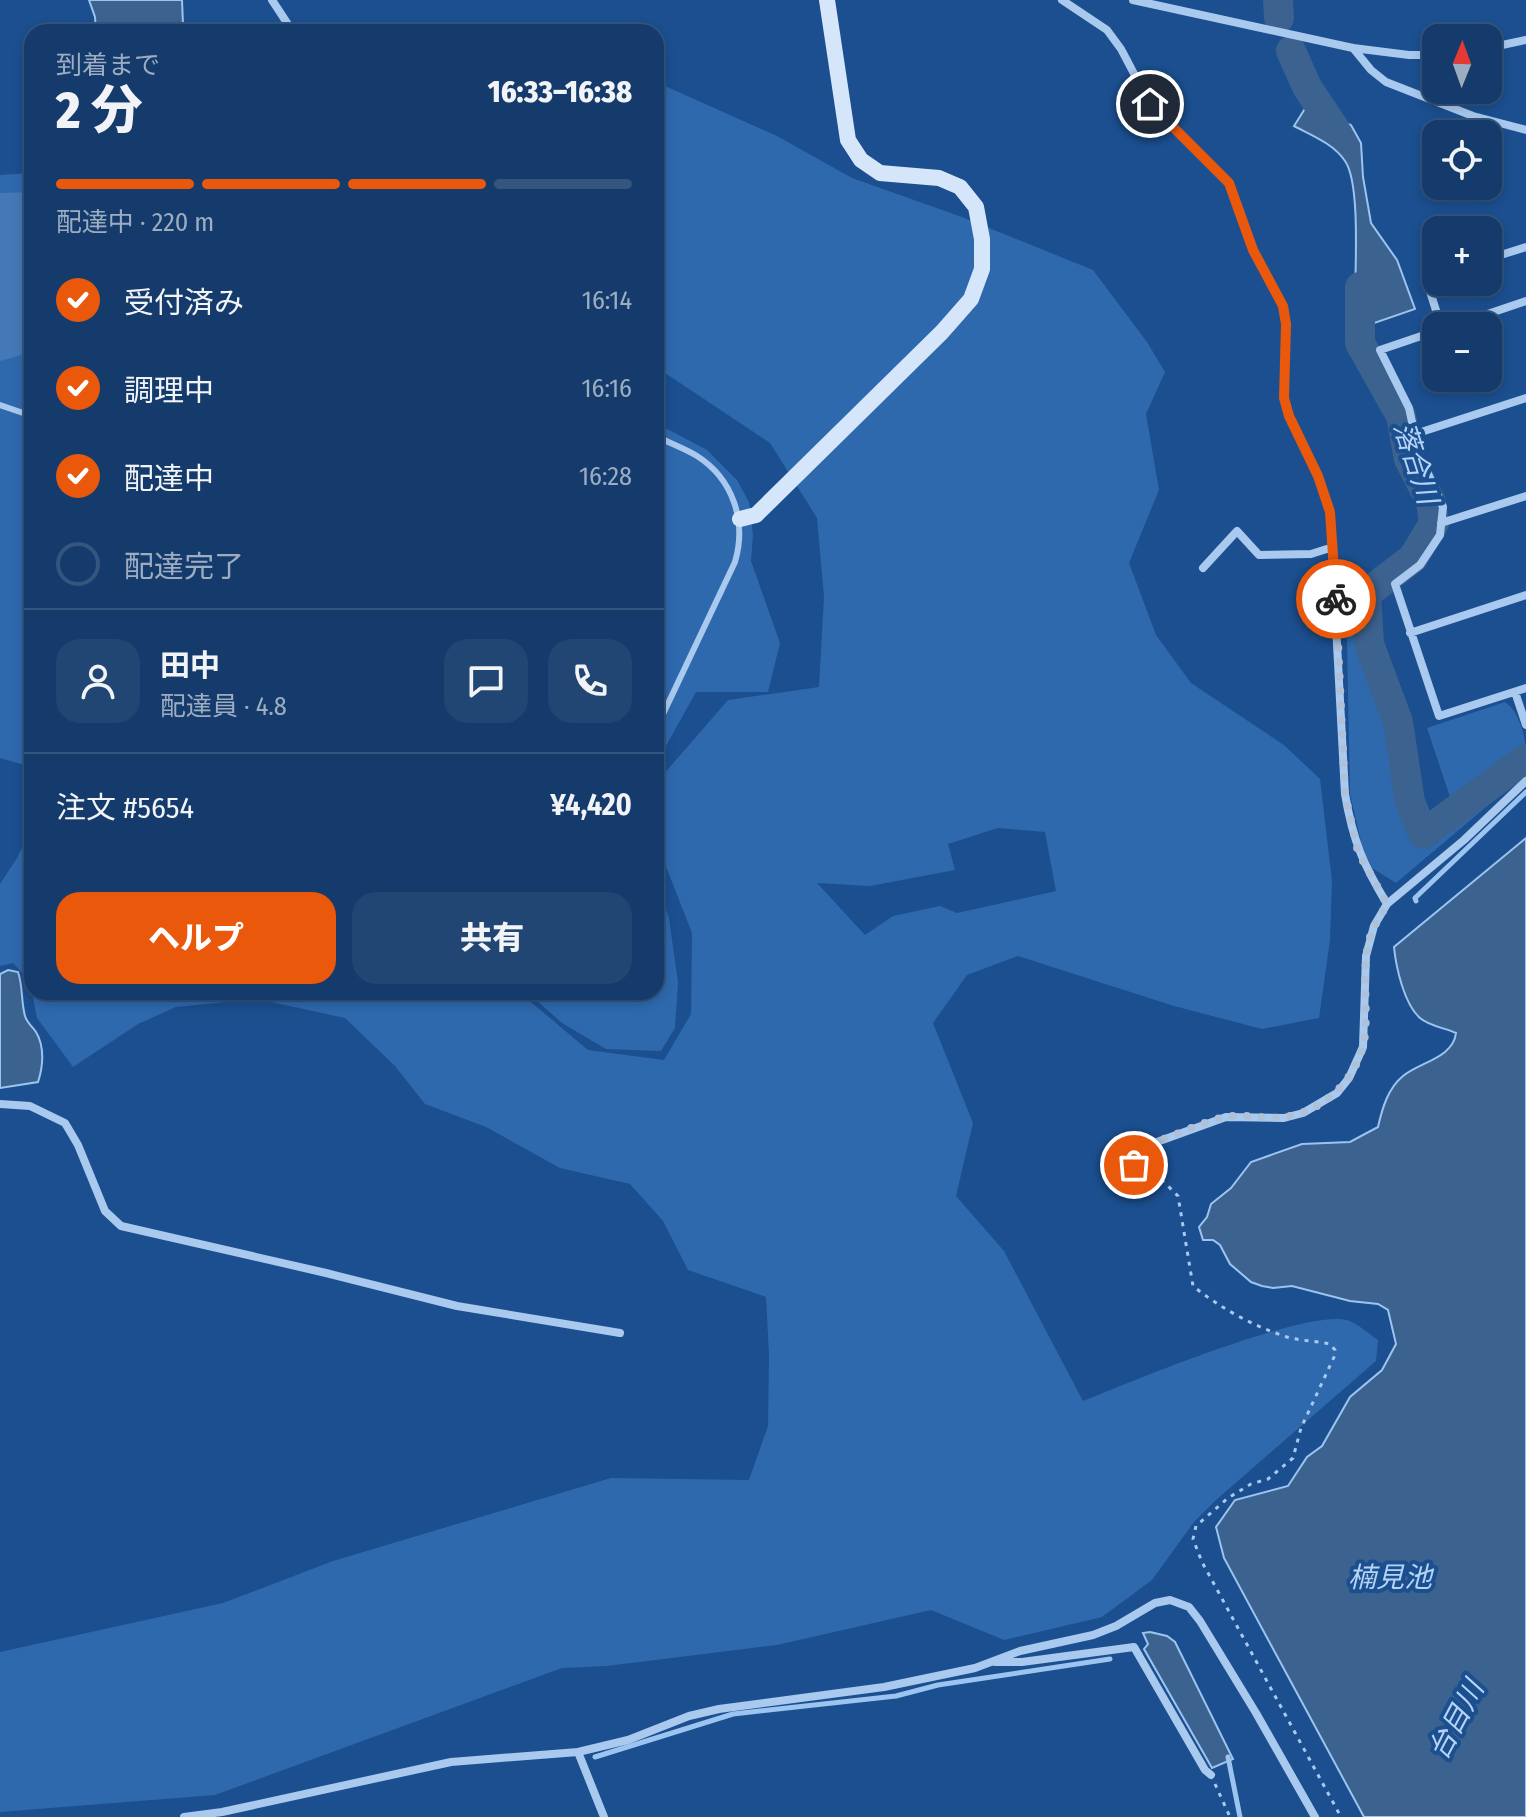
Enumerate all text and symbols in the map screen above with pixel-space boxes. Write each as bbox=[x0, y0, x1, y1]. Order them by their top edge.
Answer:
north arrow bbox=[1422, 24, 1502, 104]
map controls bbox=[1422, 24, 1502, 392]
text: 到着まで bbox=[56, 50, 160, 81]
pin bbox=[1116, 70, 1184, 138]
text: 16:33–16:38 bbox=[488, 74, 632, 110]
text: 2 分 bbox=[56, 79, 143, 142]
icon: home bbox=[1128, 82, 1172, 126]
button: locate bbox=[1422, 120, 1502, 200]
text: 配達中 · 220 m bbox=[56, 207, 214, 238]
button: + bbox=[1422, 216, 1502, 296]
icon: check bbox=[56, 278, 100, 322]
text: 受付済み bbox=[124, 285, 244, 321]
text: 16:14 bbox=[582, 285, 632, 316]
button: − bbox=[1422, 312, 1502, 392]
icon: check bbox=[56, 366, 100, 410]
text: 調理中 bbox=[124, 373, 214, 409]
text: 16:16 bbox=[581, 373, 632, 404]
water label: 落合川 bbox=[1387, 418, 1446, 511]
icon: check bbox=[56, 454, 100, 498]
text: 配達中 bbox=[124, 461, 214, 497]
text: 16:28 bbox=[579, 461, 632, 492]
text: 配達完了 bbox=[124, 549, 244, 585]
courier bbox=[1296, 559, 1376, 639]
icon: bike bbox=[1314, 577, 1358, 621]
button: person bbox=[56, 639, 140, 723]
button: chat bbox=[444, 639, 528, 723]
button: phone bbox=[548, 639, 632, 723]
text: 田中 bbox=[160, 648, 220, 684]
text: 配達員 · 4.8 bbox=[160, 691, 287, 722]
text: ¥4,420 bbox=[550, 787, 632, 823]
text: 注文 #5654 bbox=[56, 790, 194, 826]
button: ヘルプ bbox=[56, 892, 336, 984]
button: 共有 bbox=[352, 892, 632, 984]
pin bbox=[1100, 1131, 1168, 1199]
icon: bag bbox=[1112, 1143, 1156, 1187]
water label: 楠見池 bbox=[1348, 1561, 1435, 1594]
water label: 台目川 bbox=[1422, 1673, 1492, 1765]

